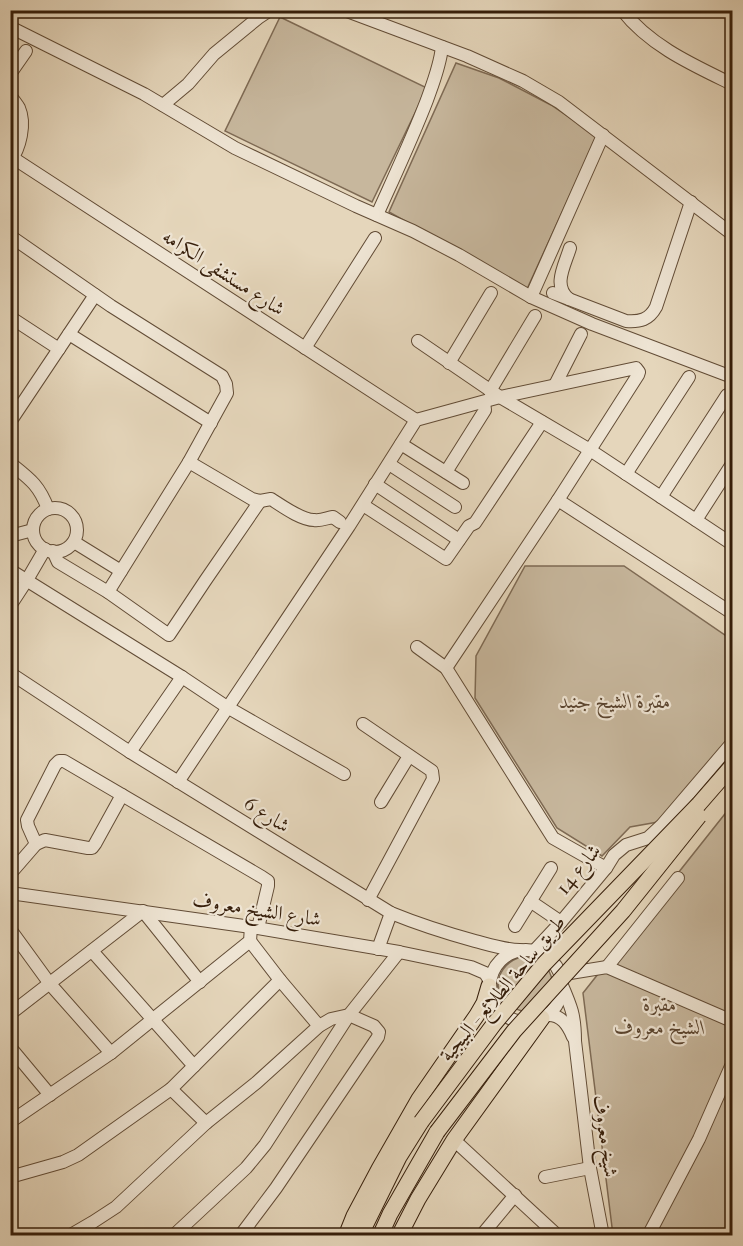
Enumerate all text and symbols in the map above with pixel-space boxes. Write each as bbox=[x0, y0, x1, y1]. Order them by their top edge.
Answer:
street label: شارع مستشفى الكرامه bbox=[155, 224, 289, 326]
park label: مقبرة الشيخ جنيد bbox=[559, 690, 671, 719]
street label: شارع 6 bbox=[236, 791, 294, 842]
street label: شارع 14 bbox=[551, 840, 610, 903]
street label: شارع الشيخ معروف bbox=[190, 888, 323, 937]
street label: طريق ساحة الطلائع - البيجية bbox=[435, 911, 575, 1070]
park label: مقبرة الشيخ معروف bbox=[615, 993, 705, 1045]
street label: شیخ معروف bbox=[582, 1093, 623, 1180]

